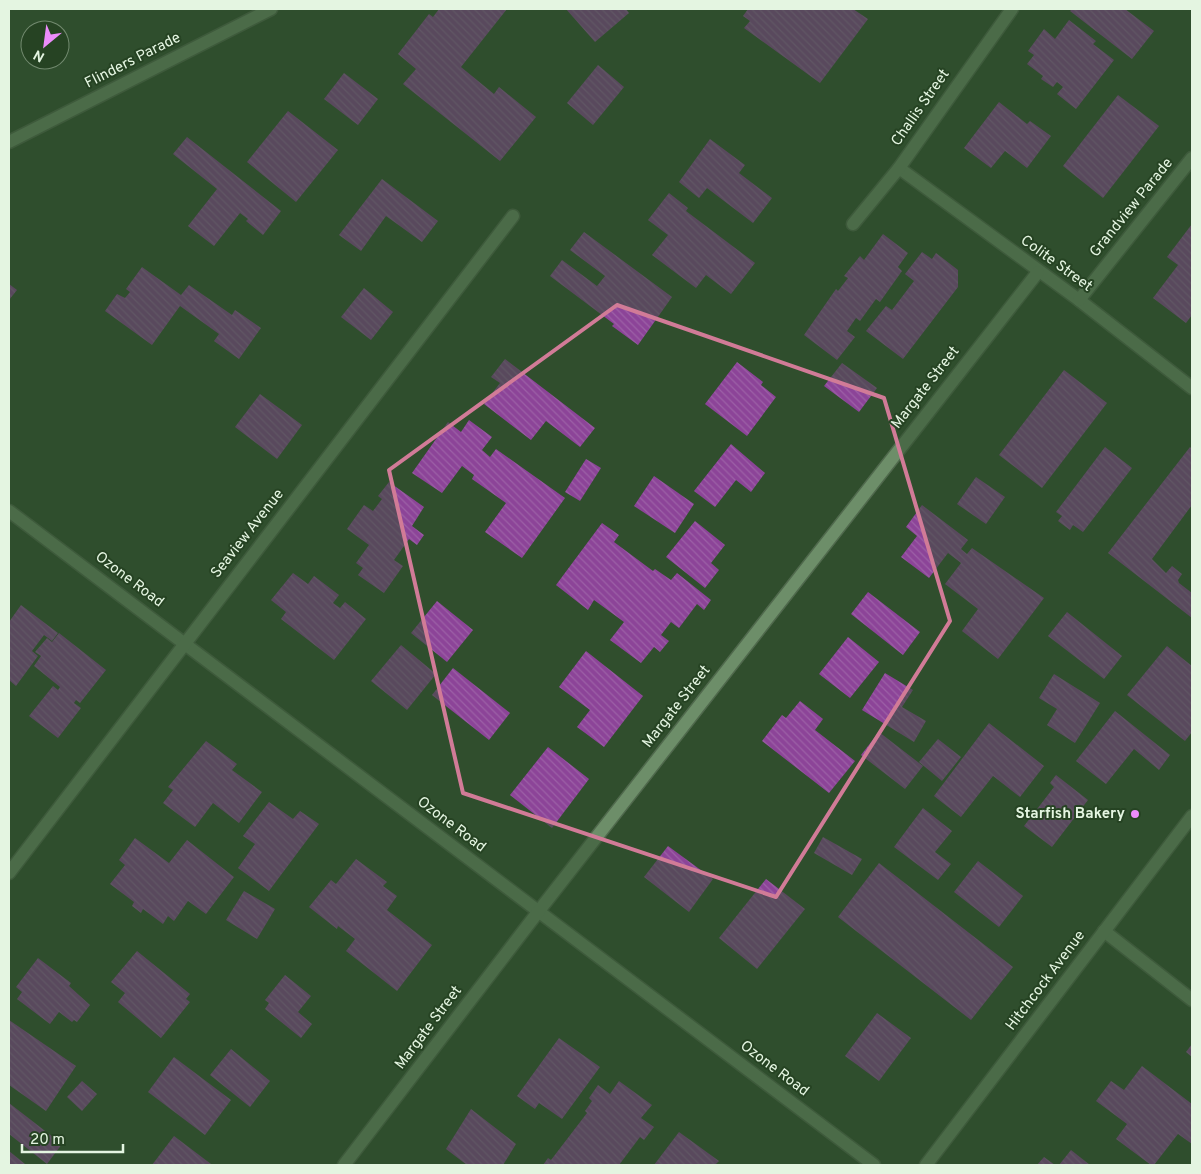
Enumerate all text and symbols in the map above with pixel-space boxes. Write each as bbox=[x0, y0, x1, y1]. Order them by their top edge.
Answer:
north arrow bbox=[20, 20, 70, 70]
street label: Flinders Parade bbox=[82, 29, 184, 93]
text: N bbox=[31, 45, 48, 65]
street label: Challis Street bbox=[888, 66, 954, 150]
street label: Grandview Parade bbox=[1086, 155, 1178, 261]
street label: Colite Street bbox=[1016, 232, 1096, 296]
street label: Margate Street bbox=[888, 343, 964, 433]
street label: Seaview Avenue bbox=[207, 486, 289, 582]
street label: Ozone Road bbox=[91, 548, 167, 612]
street label: Margate Street bbox=[639, 662, 715, 752]
street label: Ozone Road bbox=[413, 793, 489, 857]
place label: Starfish Bakery bbox=[1015, 805, 1125, 824]
marker: Starfish Bakery bbox=[1129, 808, 1141, 820]
street label: Hitchcock Avenue bbox=[1002, 927, 1090, 1035]
street label: Margate Street bbox=[391, 982, 467, 1074]
street label: Ozone Road bbox=[736, 1037, 812, 1101]
scale bar bbox=[22, 1122, 124, 1154]
text: 20 m bbox=[30, 1131, 65, 1150]

